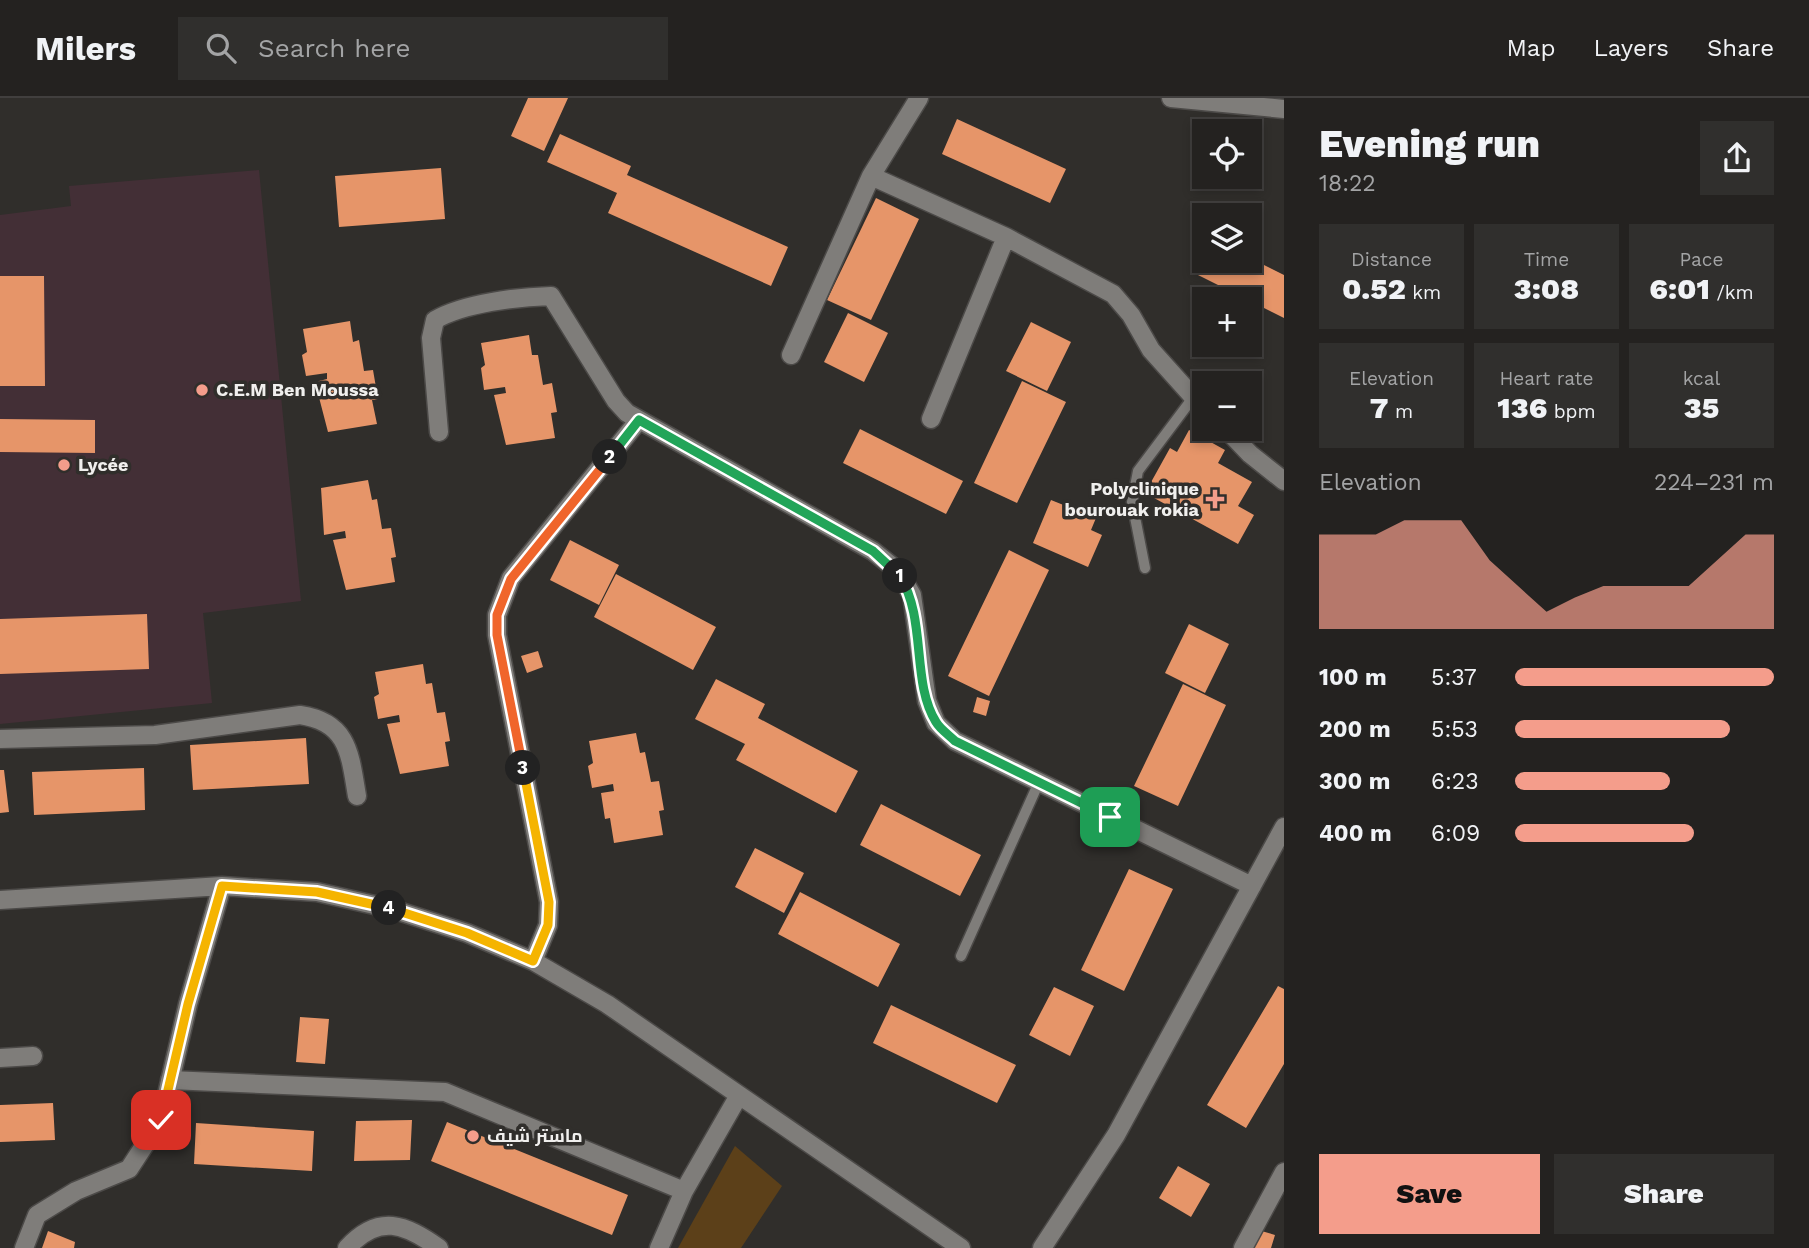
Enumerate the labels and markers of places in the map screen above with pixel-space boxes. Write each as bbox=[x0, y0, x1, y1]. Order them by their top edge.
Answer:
place label: C.E.M Ben Moussa bbox=[216, 379, 379, 400]
marker: C.E.M Ben Moussa bbox=[194, 382, 210, 398]
pin: 2 bbox=[592, 440, 628, 474]
place label: Lycée bbox=[78, 454, 128, 475]
marker: Lycée bbox=[56, 457, 72, 473]
place label: Polyclinique bourouak rokia bbox=[1064, 478, 1200, 520]
marker: Polyclinique bourouak rokia bbox=[1205, 489, 1225, 509]
pin: 1 bbox=[883, 559, 918, 594]
pin: 3 bbox=[505, 750, 540, 786]
pin bbox=[1080, 787, 1140, 847]
pin: 4 bbox=[372, 890, 406, 926]
pin bbox=[131, 1090, 191, 1150]
place label: ماستر شيف bbox=[487, 1125, 583, 1147]
marker: ماستر شيف bbox=[465, 1128, 481, 1144]

